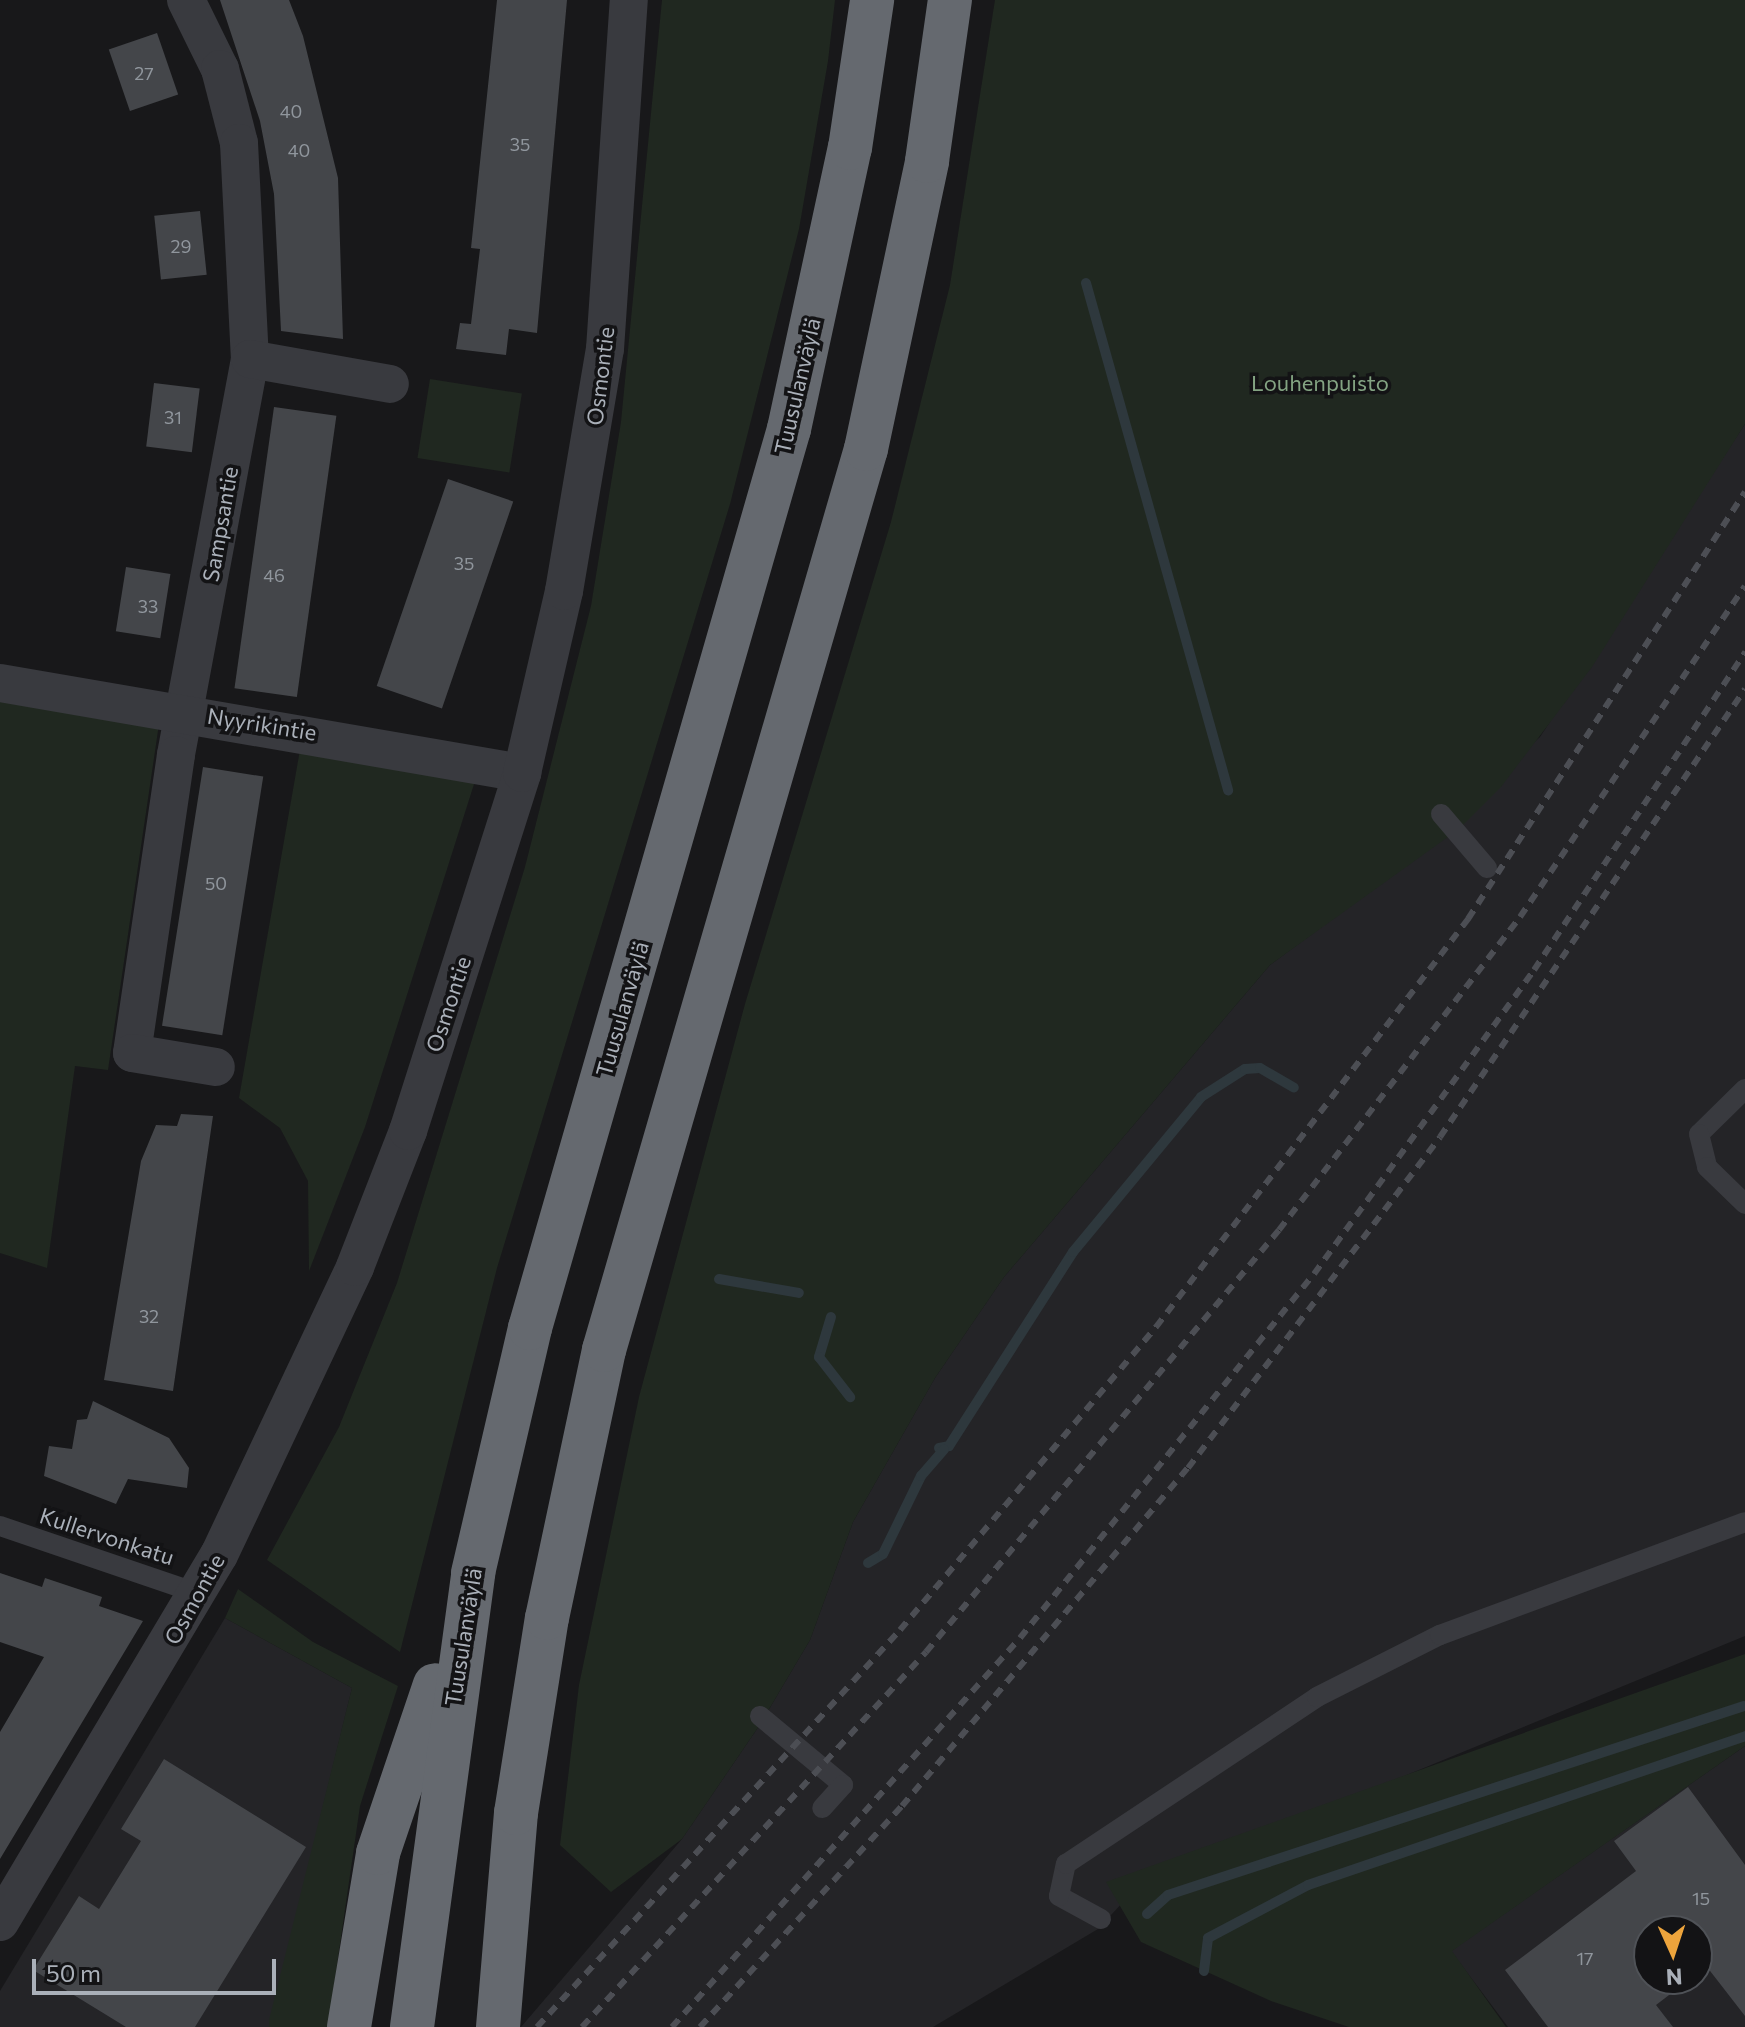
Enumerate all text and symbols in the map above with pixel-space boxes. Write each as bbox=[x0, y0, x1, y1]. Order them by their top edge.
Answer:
house number: 27 bbox=[134, 62, 154, 84]
house number: 40 bbox=[280, 100, 302, 122]
house number: 35 bbox=[510, 133, 530, 155]
house number: 40 bbox=[288, 139, 310, 161]
house number: 29 bbox=[171, 235, 191, 257]
street label: Tuusulanväylä bbox=[768, 315, 826, 457]
street label: Osmontie bbox=[581, 325, 619, 427]
park label: Louhenpuisto bbox=[1251, 370, 1389, 396]
house number: 31 bbox=[164, 406, 182, 428]
street label: Sampsantie bbox=[197, 464, 243, 584]
house number: 35 bbox=[454, 552, 474, 574]
house number: 46 bbox=[263, 564, 285, 586]
house number: 33 bbox=[138, 595, 158, 617]
street label: Nyyrikintie bbox=[205, 702, 319, 746]
house number: 50 bbox=[205, 872, 227, 894]
street label: Tuusulanväylä bbox=[590, 938, 654, 1080]
street label: Osmontie bbox=[420, 953, 476, 1055]
house number: 32 bbox=[139, 1305, 159, 1327]
street label: Kullervonkatu bbox=[36, 1502, 178, 1570]
street label: Osmontie bbox=[158, 1549, 230, 1649]
street label: Tuusulanväylä bbox=[439, 1566, 487, 1708]
house number: 15 bbox=[1692, 1887, 1710, 1909]
north arrow bbox=[1633, 1915, 1713, 1995]
scale bar bbox=[36, 1943, 280, 1993]
house number: 17 bbox=[1576, 1947, 1594, 1969]
text: 50 m bbox=[46, 1958, 101, 1987]
text: N bbox=[1665, 1964, 1683, 1991]

